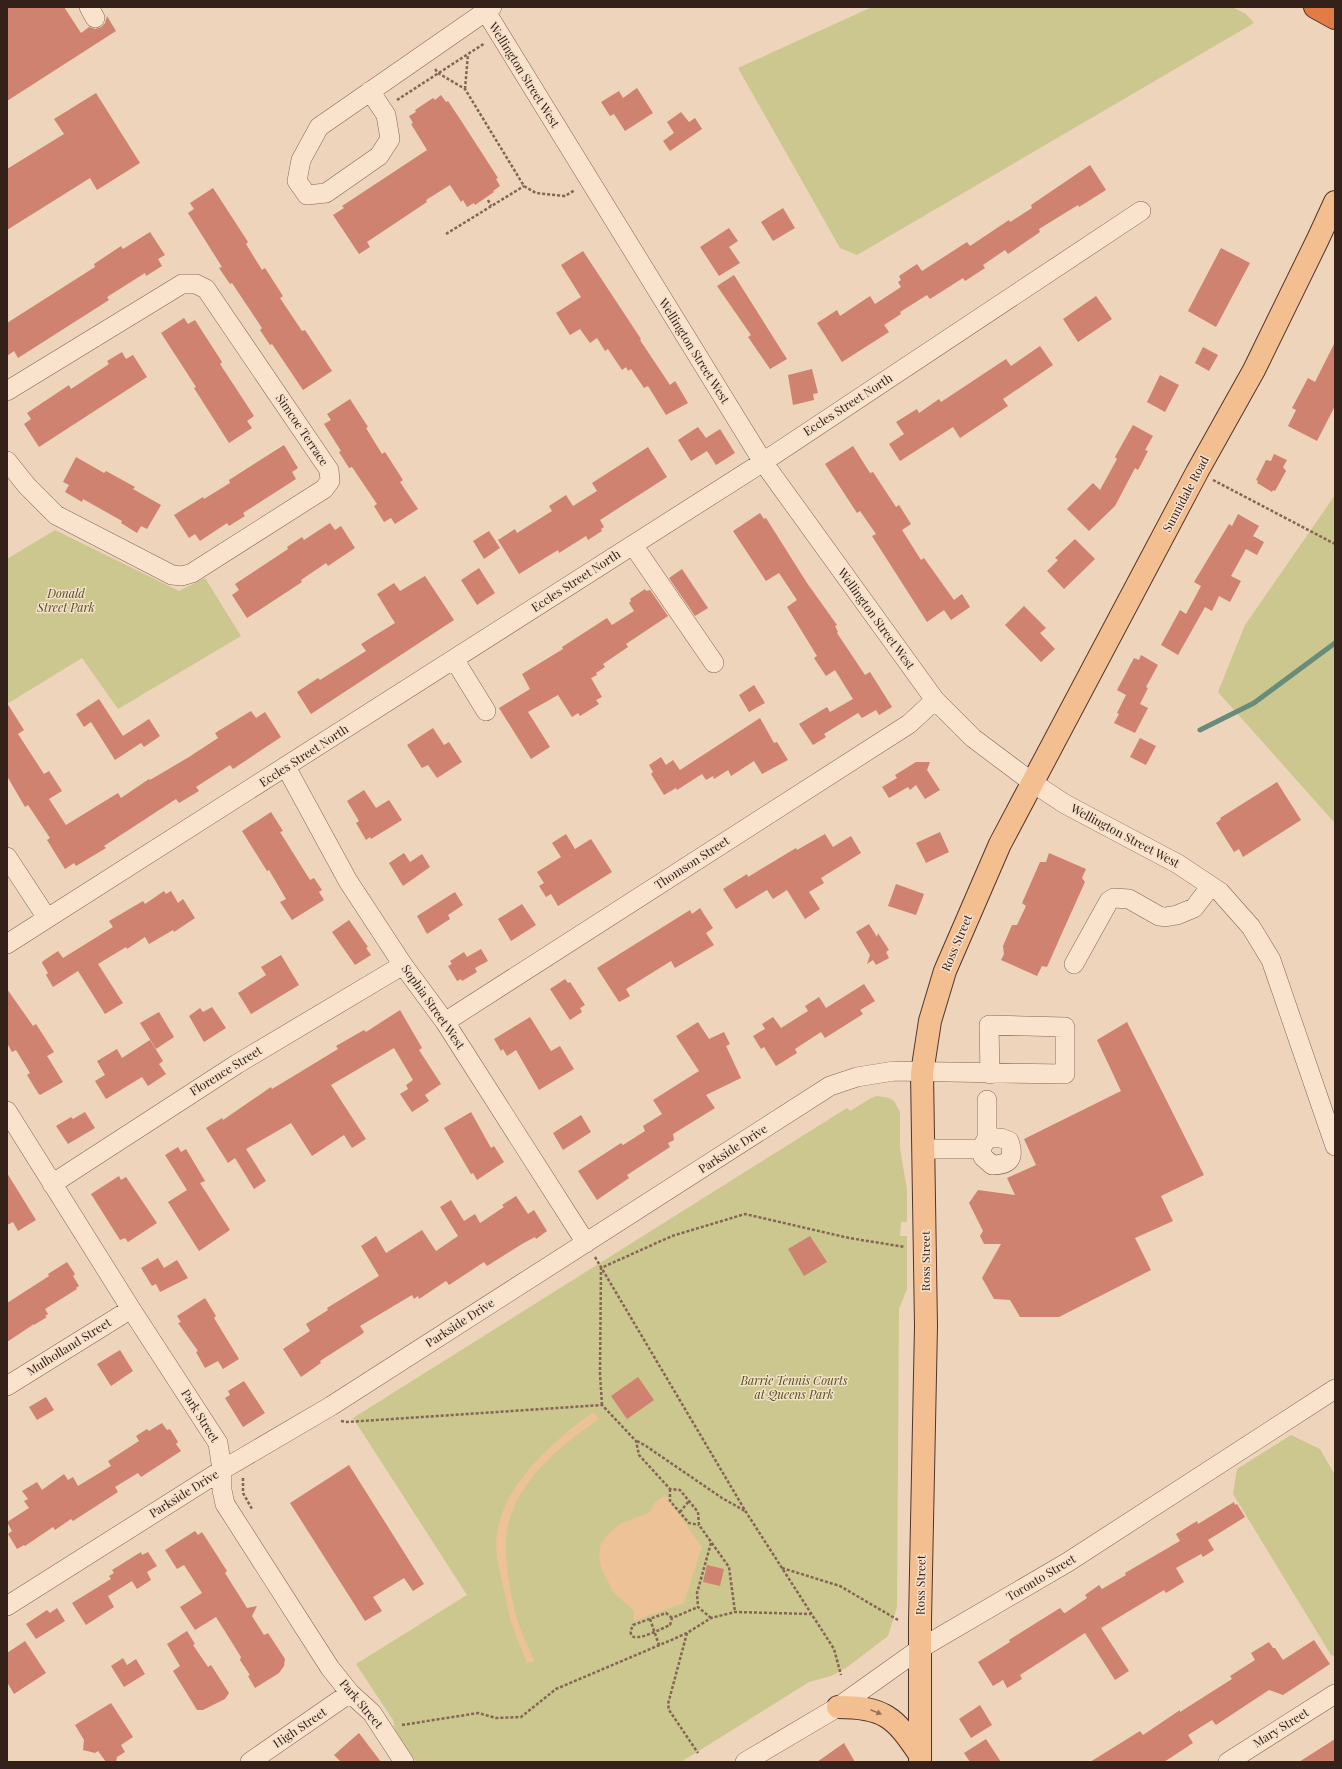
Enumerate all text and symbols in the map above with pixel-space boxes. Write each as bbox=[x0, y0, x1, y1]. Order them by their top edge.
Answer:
street label: Wellington Street West bbox=[485, 18, 564, 131]
street label: Wellington Street West bbox=[655, 294, 734, 407]
street label: Eccles Street North bbox=[800, 369, 895, 439]
street label: Simcoe Terrace bbox=[273, 390, 333, 468]
street label: Sunnidale Road bbox=[1158, 453, 1212, 534]
street label: Eccles Street North bbox=[528, 545, 623, 615]
street label: Wellington Street West bbox=[834, 564, 919, 673]
park label: Donald Street Park bbox=[36, 585, 95, 615]
street label: Eccles Street North bbox=[256, 720, 351, 790]
street label: Wellington Street West bbox=[1067, 799, 1183, 871]
street label: Thomson Street bbox=[651, 832, 732, 892]
street label: Ross Street bbox=[937, 911, 976, 973]
street label: Sophia Street West bbox=[399, 961, 469, 1052]
street label: Florence Street bbox=[186, 1041, 265, 1099]
street label: Parkside Drive bbox=[695, 1120, 770, 1176]
street label: Ross Street bbox=[917, 1230, 933, 1291]
street label: Parkside Drive bbox=[422, 1294, 497, 1350]
street label: Mulholland Street bbox=[23, 1313, 114, 1378]
park label: Barrie Tennis Courts at Queens Park bbox=[739, 1372, 848, 1402]
street label: Park Street bbox=[178, 1386, 224, 1446]
street label: Parkside Drive bbox=[146, 1465, 221, 1521]
street label: Toronto Street bbox=[1003, 1550, 1079, 1604]
street label: Ross Street bbox=[911, 1554, 929, 1615]
street label: Park Street bbox=[336, 1675, 388, 1732]
street label: High Street bbox=[270, 1703, 330, 1751]
street label: Mary Street bbox=[1250, 1703, 1312, 1751]
one-way arrow bbox=[871, 1709, 883, 1715]

